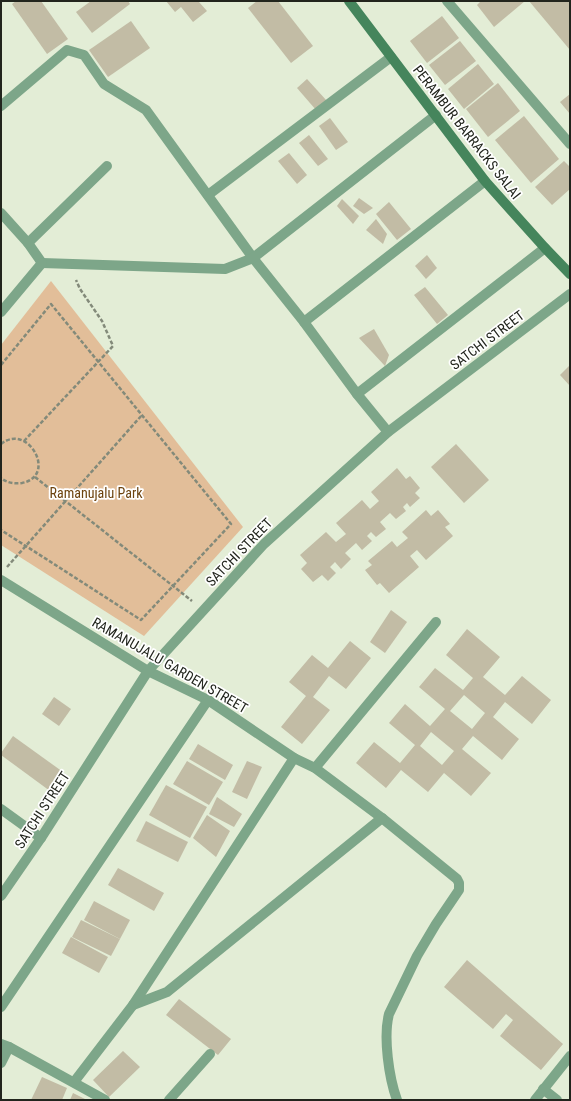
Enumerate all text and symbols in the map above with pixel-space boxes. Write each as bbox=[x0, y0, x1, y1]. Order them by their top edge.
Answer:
street label: PERAMBUR BARRACKS SALAI bbox=[410, 62, 524, 202]
street label: SATCHI STREET bbox=[447, 307, 527, 373]
park label: Ramanujalu Park bbox=[50, 485, 143, 501]
street label: SATCHI STREET bbox=[203, 515, 275, 589]
street label: RAMANUJALU GARDEN STREET bbox=[89, 614, 251, 716]
street label: SATCHI STREET bbox=[11, 769, 73, 851]

